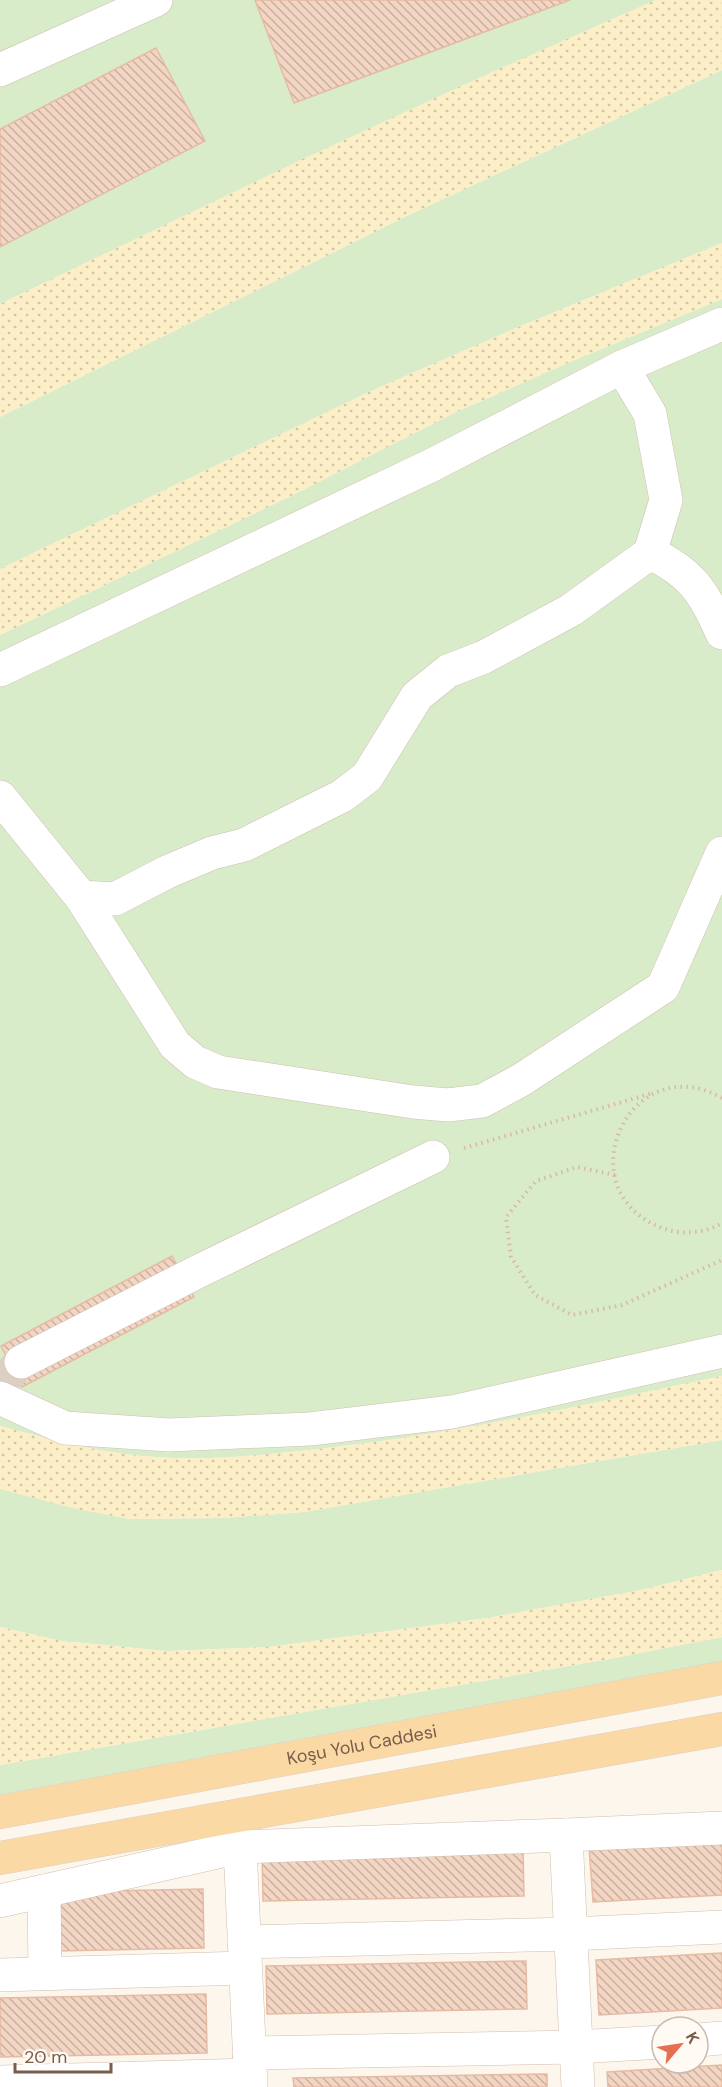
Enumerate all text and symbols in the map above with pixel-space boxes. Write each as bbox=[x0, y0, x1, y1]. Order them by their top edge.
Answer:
street label: Koşu Yolu Caddesi bbox=[285, 1719, 439, 1771]
north arrow bbox=[650, 2015, 710, 2075]
text: K bbox=[681, 2028, 705, 2048]
scale bar bbox=[15, 2036, 111, 2074]
text: 20 m bbox=[24, 2045, 67, 2069]

